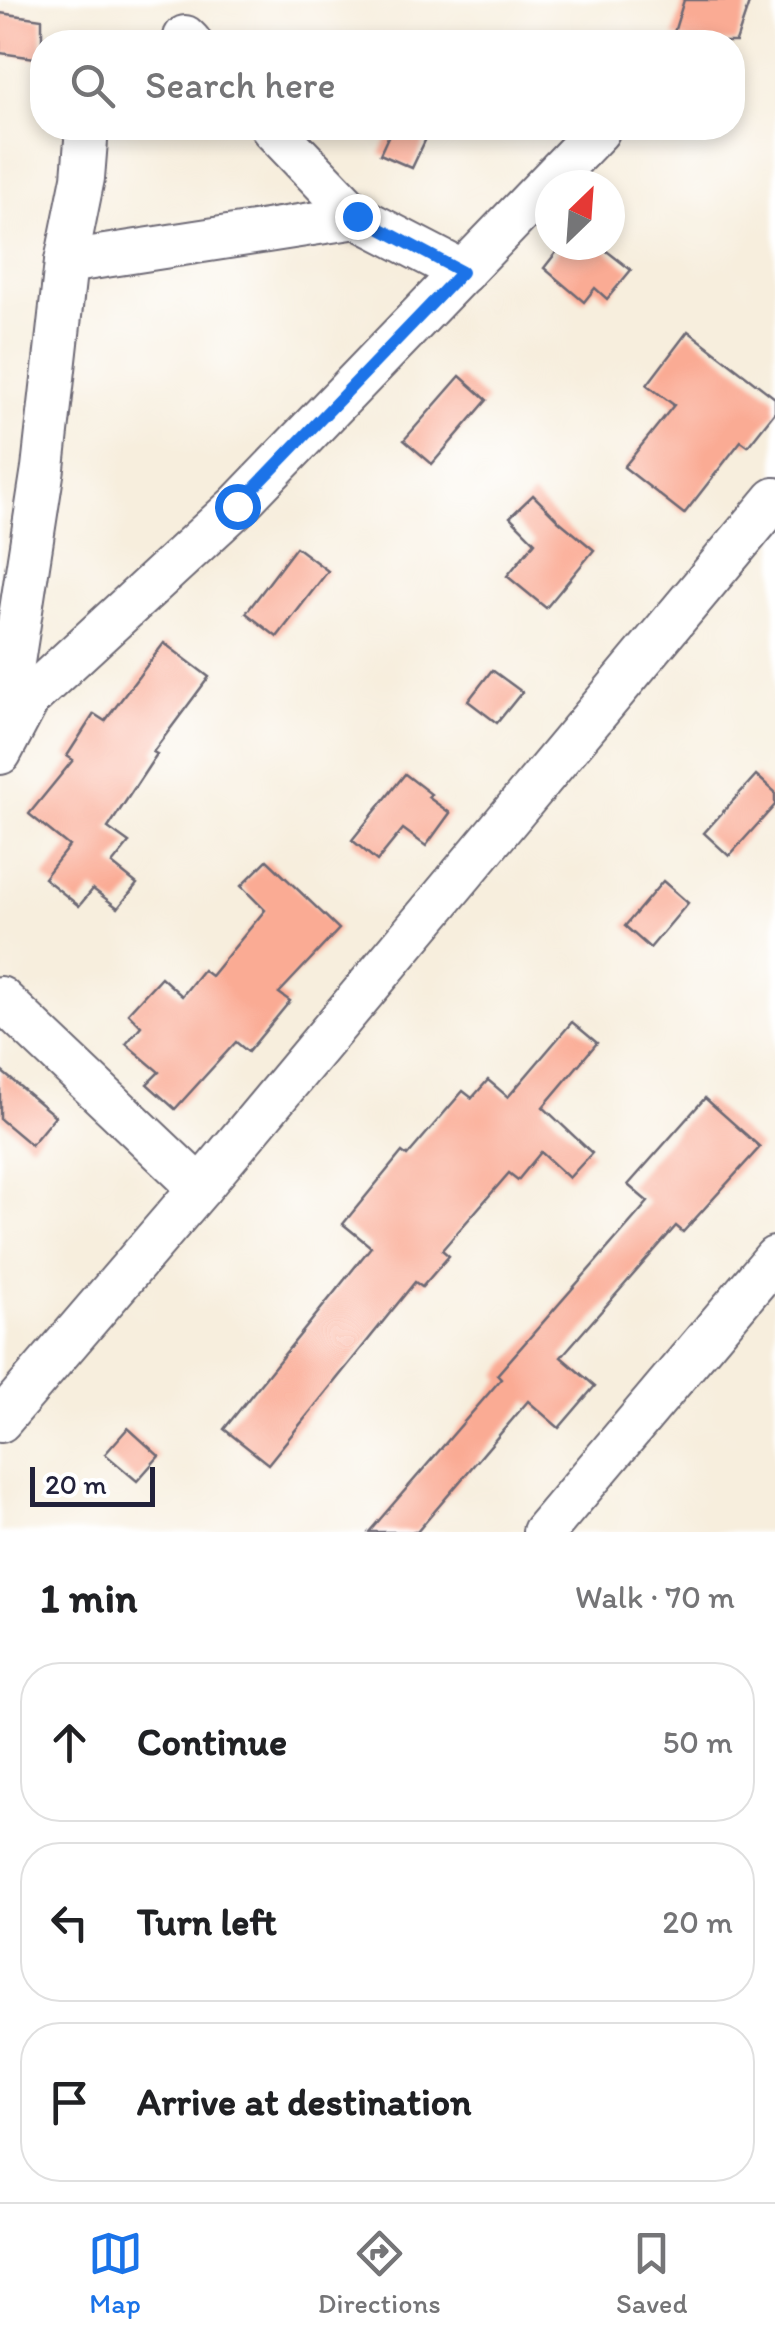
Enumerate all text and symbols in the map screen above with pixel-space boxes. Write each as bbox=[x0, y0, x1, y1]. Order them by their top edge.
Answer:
search box bbox=[30, 30, 745, 140]
icon: search bbox=[65, 58, 120, 113]
text: Search here bbox=[145, 62, 336, 108]
north arrow bbox=[535, 170, 625, 260]
route end bbox=[335, 194, 381, 240]
route start bbox=[215, 484, 261, 530]
scale bar bbox=[30, 1462, 155, 1506]
text: 20 m bbox=[45, 1467, 107, 1501]
text: 1 min bbox=[40, 1572, 137, 1623]
text: Walk · 70 m bbox=[575, 1578, 735, 1616]
icon: ahead bbox=[42, 1715, 97, 1770]
text: Continue bbox=[137, 1719, 287, 1765]
text: 50 m bbox=[662, 1723, 733, 1761]
icon: left bbox=[42, 1895, 97, 1950]
text: Turn left bbox=[137, 1899, 277, 1945]
text: 20 m bbox=[662, 1903, 733, 1941]
icon: arrive bbox=[42, 2075, 97, 2130]
text: Arrive at destination bbox=[137, 2079, 472, 2125]
tab: Map bbox=[88, 2226, 143, 2320]
tab: Directions bbox=[318, 2226, 441, 2320]
tab: Saved bbox=[616, 2226, 687, 2320]

